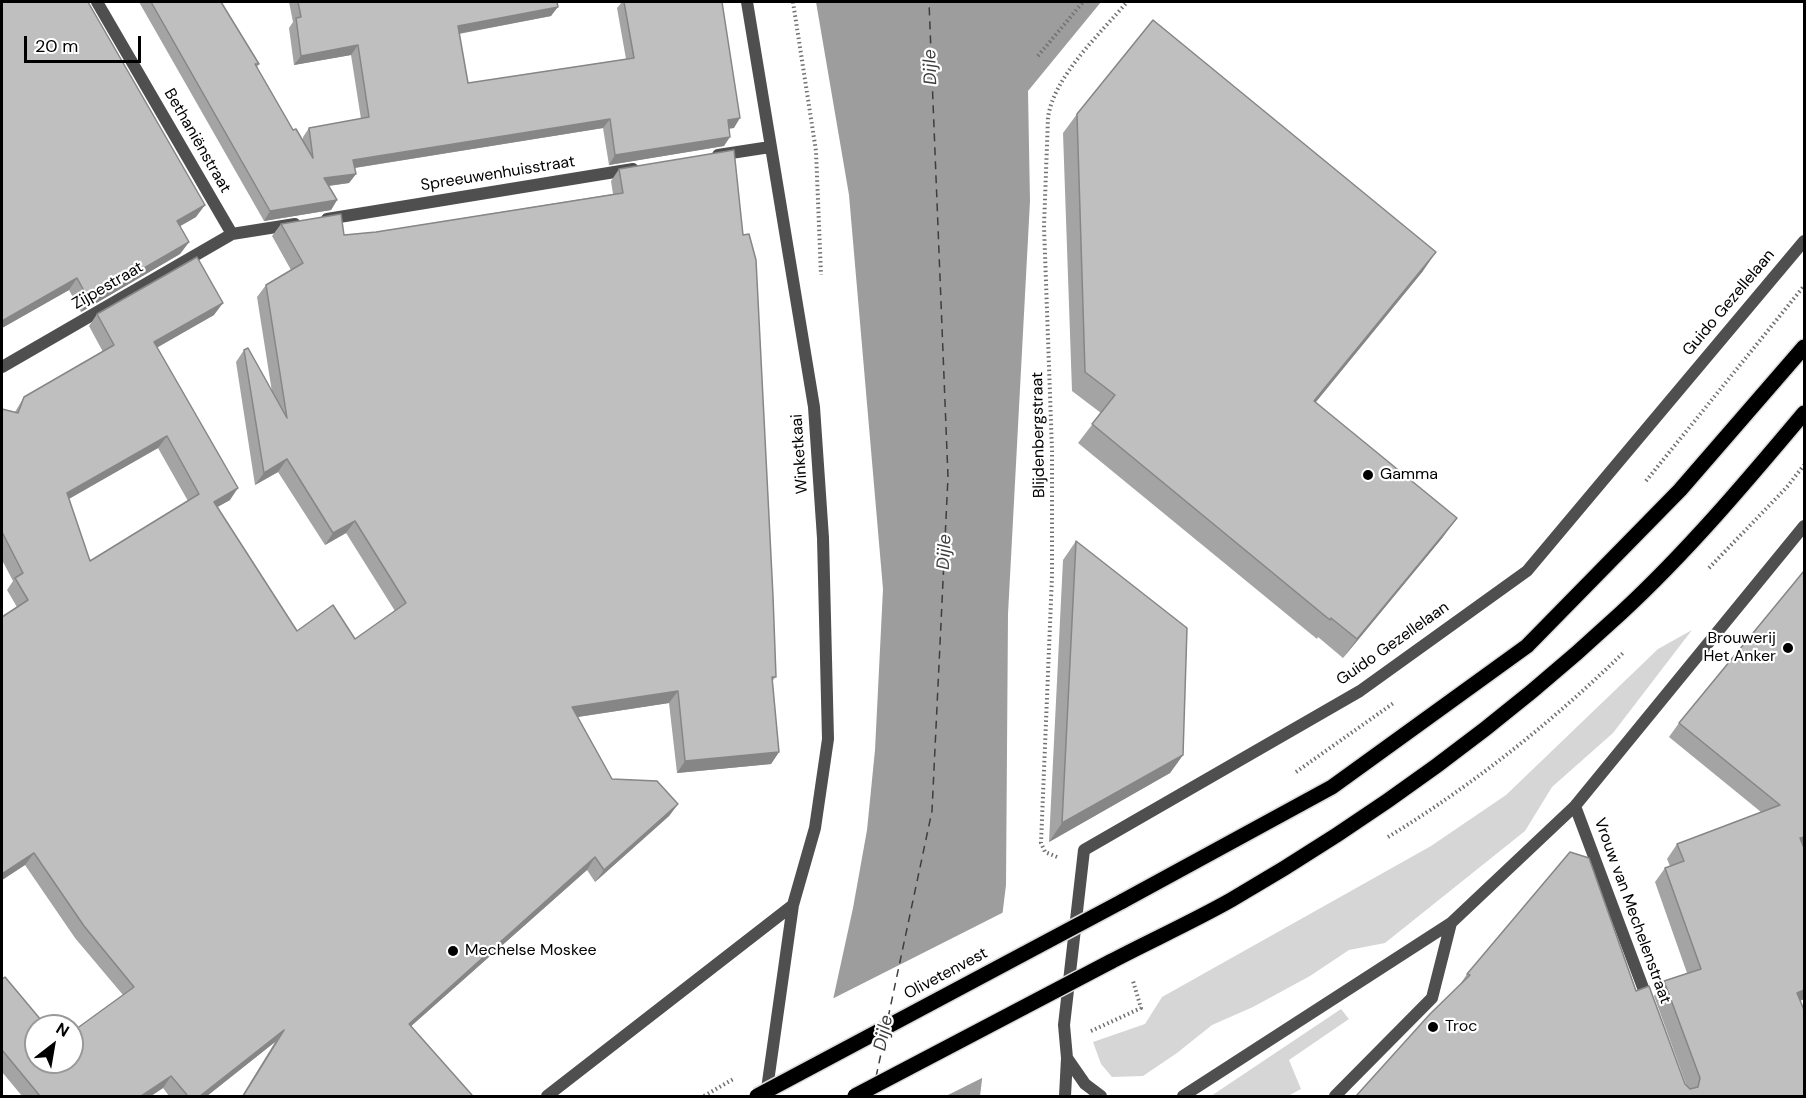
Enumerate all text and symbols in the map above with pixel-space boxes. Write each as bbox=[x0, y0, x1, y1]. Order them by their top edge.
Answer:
scale bar bbox=[27, 24, 144, 62]
text: 20 m bbox=[35, 34, 78, 58]
water label: Dijle bbox=[920, 49, 942, 85]
street label: Bethaniënstraat bbox=[159, 85, 235, 197]
street label: Spreeuwenhuisstraat bbox=[419, 152, 577, 196]
street label: Guido Gezellelaan bbox=[1679, 246, 1779, 360]
street label: Zijpestraat bbox=[69, 258, 147, 314]
street label: Blijdenbergstraat bbox=[1028, 372, 1050, 498]
street label: Winketkaai bbox=[788, 413, 812, 495]
place label: Gamma bbox=[1380, 465, 1438, 485]
marker: Gamma bbox=[1361, 468, 1375, 482]
water label: Dijle bbox=[933, 534, 957, 570]
street label: Guido Gezellelaan bbox=[1333, 598, 1453, 690]
place label: Brouwerij Het Anker bbox=[1703, 629, 1776, 667]
marker: Brouwerij Het Anker bbox=[1781, 641, 1795, 655]
street label: Vrouw van Mechelenstraat bbox=[1589, 815, 1675, 1007]
place label: Mechelse Moskee bbox=[465, 941, 597, 961]
marker: Mechelse Moskee bbox=[446, 944, 460, 958]
street label: Olivetenvest bbox=[901, 944, 991, 1004]
water label: Dijle bbox=[870, 1013, 898, 1053]
north arrow bbox=[24, 1014, 84, 1074]
place label: Troc bbox=[1445, 1017, 1477, 1037]
text: N bbox=[52, 1018, 73, 1042]
marker: Troc bbox=[1426, 1020, 1440, 1034]

